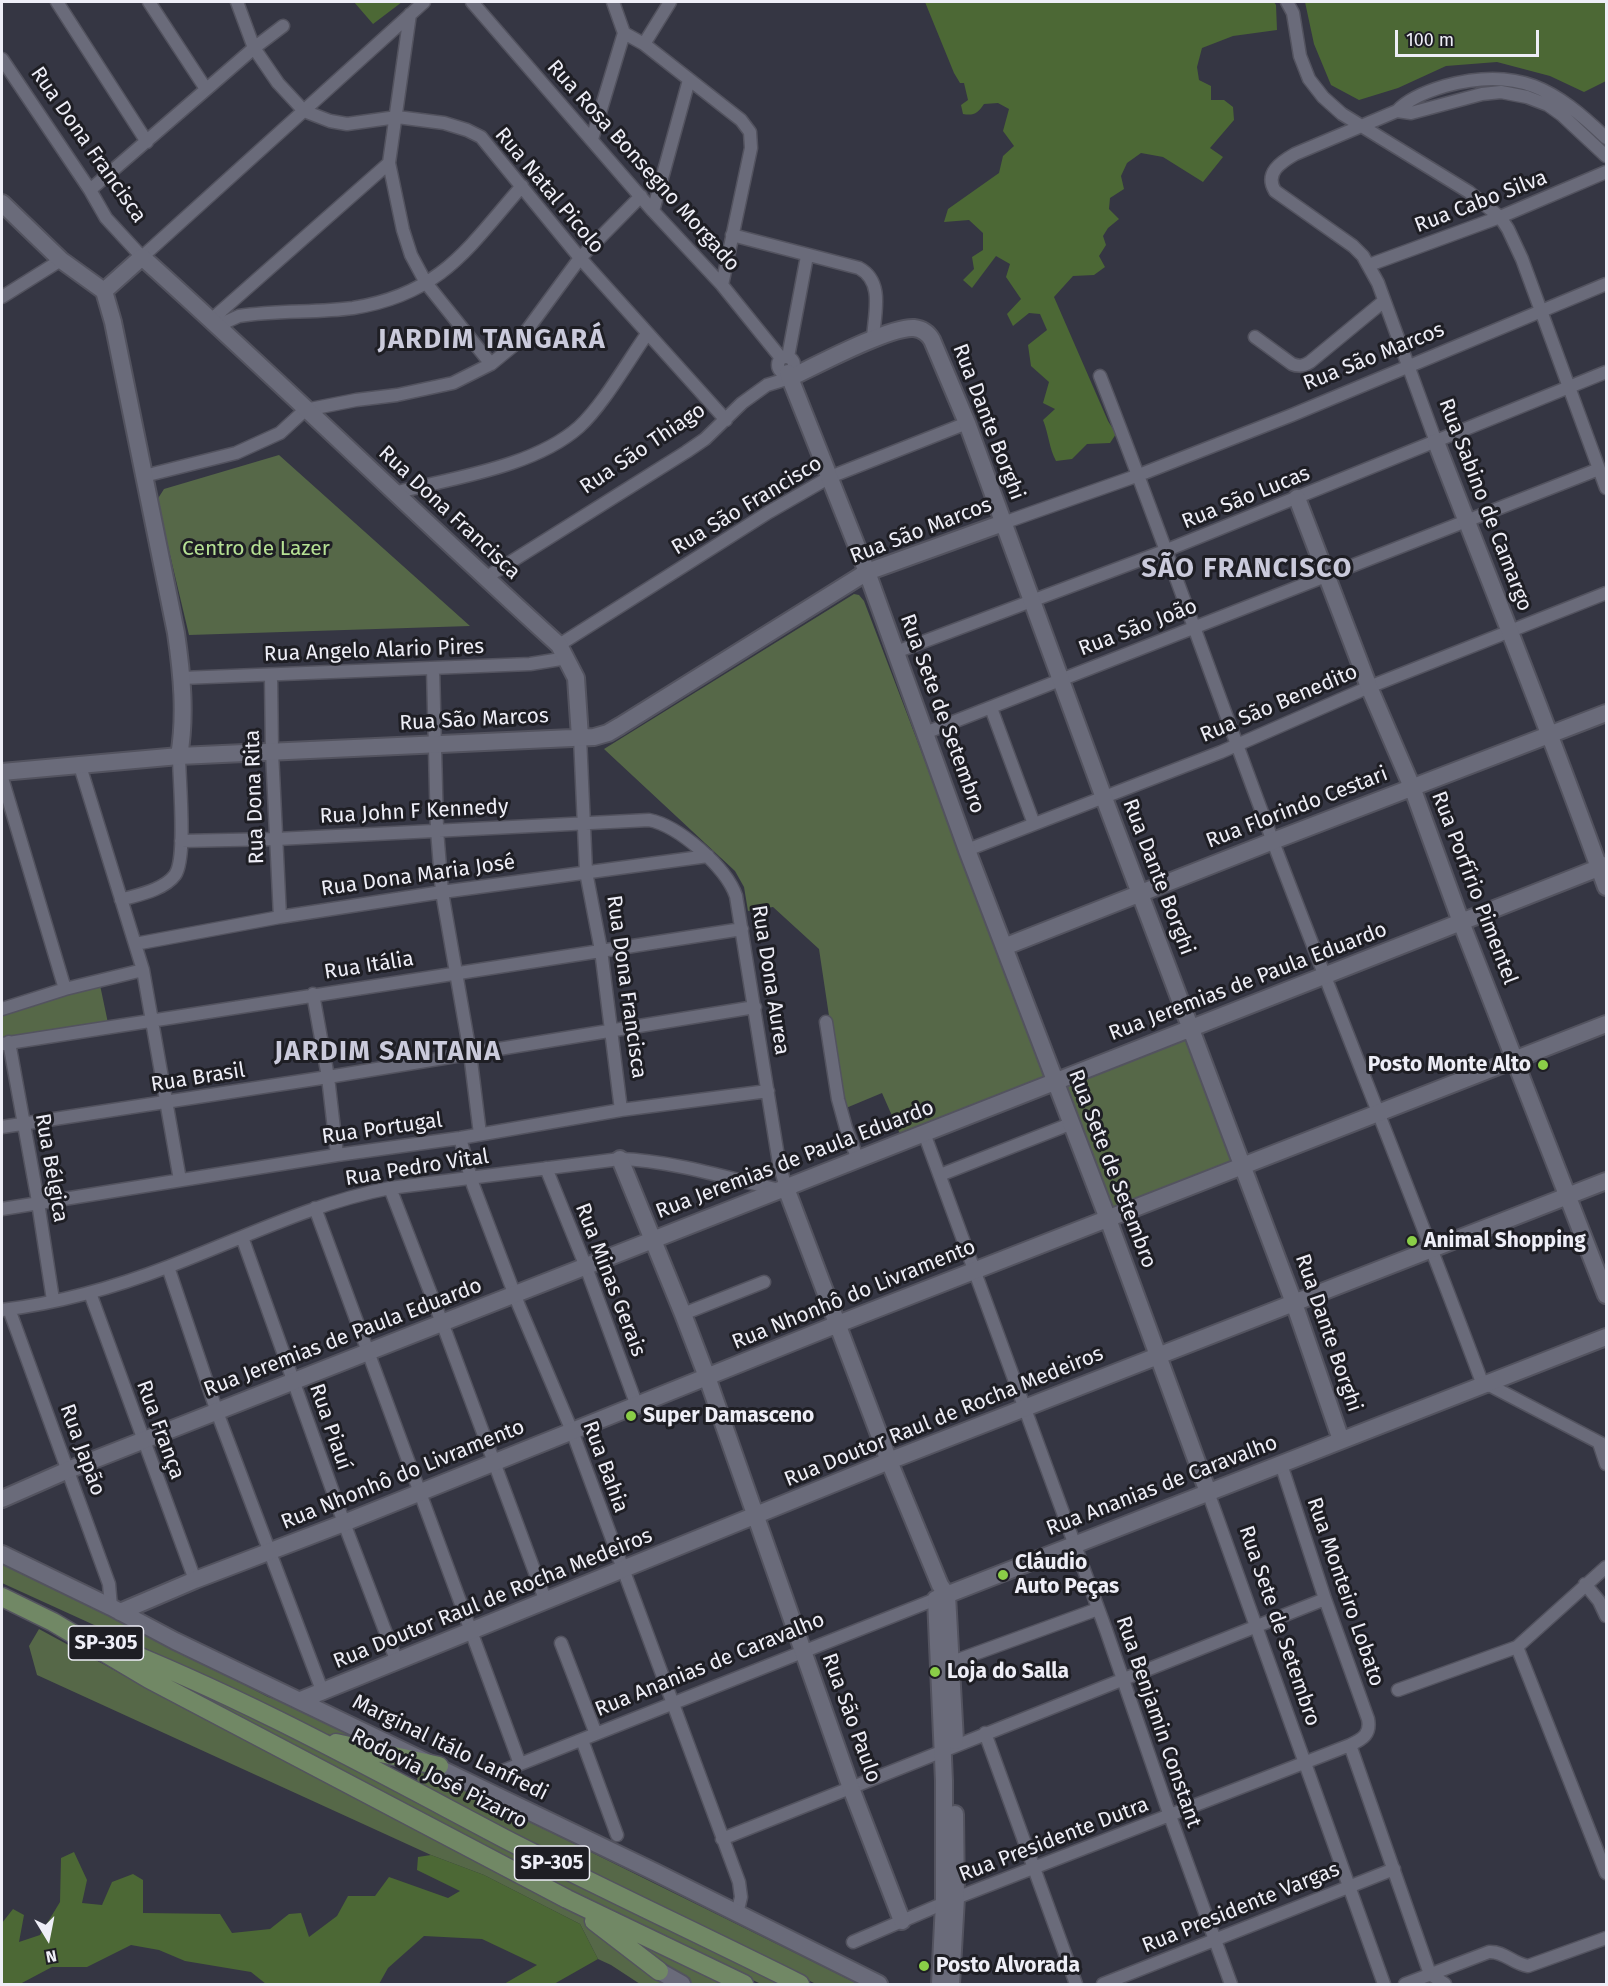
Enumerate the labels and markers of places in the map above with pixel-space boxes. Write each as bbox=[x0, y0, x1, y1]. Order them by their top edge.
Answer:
place label: Posto Monte Alto bbox=[1368, 1052, 1531, 1078]
marker: Posto Monte Alto bbox=[1536, 1058, 1550, 1072]
place label: Animal Shopping bbox=[1424, 1228, 1586, 1254]
marker: Animal Shopping bbox=[1405, 1234, 1419, 1248]
place label: Super Damasceno bbox=[643, 1403, 814, 1429]
marker: Super Damasceno bbox=[624, 1409, 638, 1423]
place label: Cláudio Auto Peças bbox=[1015, 1550, 1119, 1600]
marker: Cláudio Auto Peças bbox=[996, 1568, 1010, 1582]
place label: Loja do Salla bbox=[947, 1659, 1069, 1685]
marker: Loja do Salla bbox=[928, 1665, 942, 1679]
place label: Posto Alvorada bbox=[936, 1953, 1080, 1979]
marker: Posto Alvorada bbox=[917, 1959, 931, 1973]

